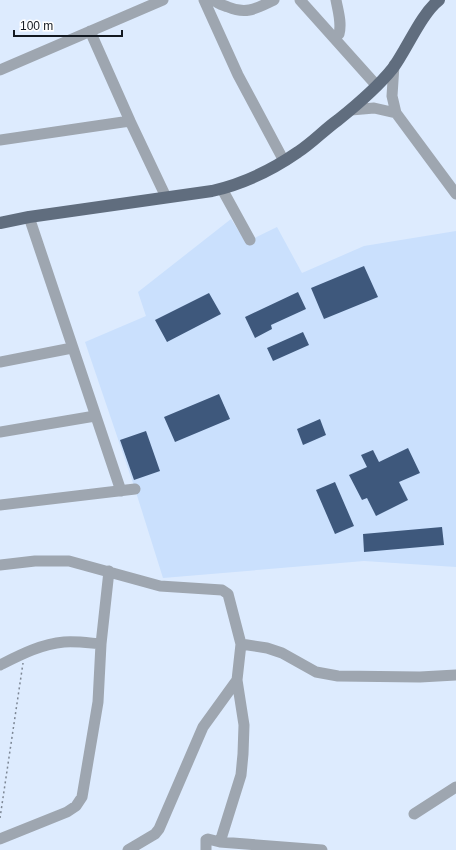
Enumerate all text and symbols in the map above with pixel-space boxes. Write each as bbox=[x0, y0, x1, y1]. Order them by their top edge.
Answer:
scale bar bbox=[14, 12, 122, 38]
text: 100 m bbox=[20, 19, 53, 33]

